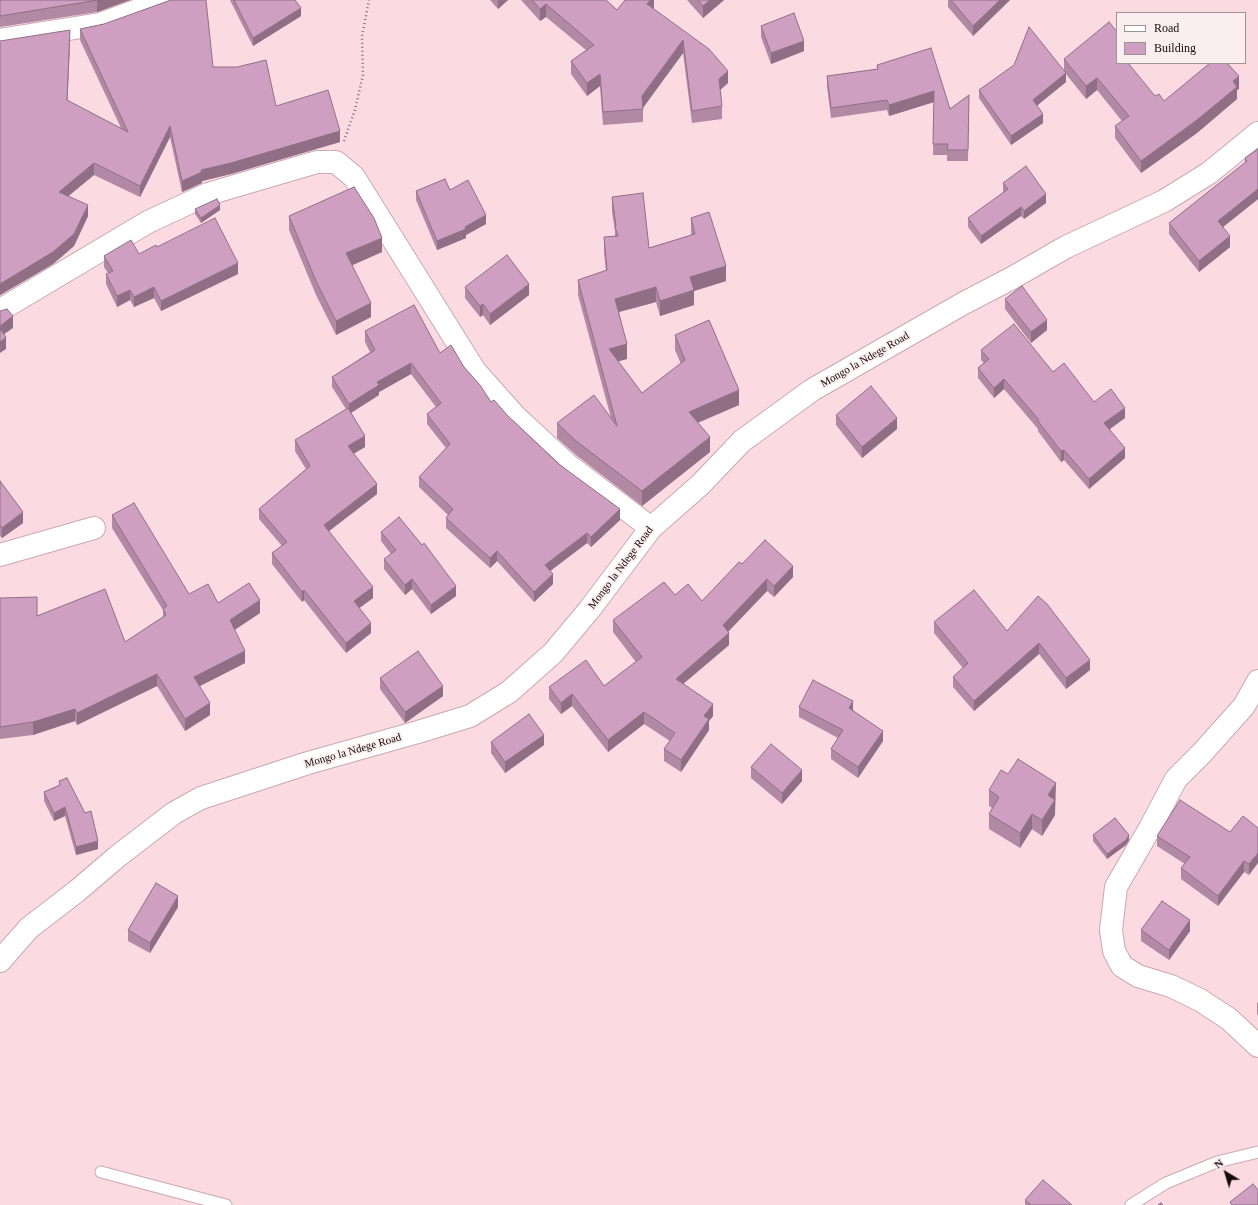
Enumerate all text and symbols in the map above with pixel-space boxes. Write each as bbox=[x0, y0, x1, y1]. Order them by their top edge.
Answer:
legend bbox=[1116, 12, 1246, 64]
text: Road bbox=[1154, 21, 1179, 35]
text: Building bbox=[1154, 41, 1196, 55]
street label: Mongo la Ndege Road bbox=[818, 329, 912, 391]
street label: Mongo la Ndege Road bbox=[586, 524, 656, 612]
street label: Mongo la Ndege Road bbox=[303, 731, 403, 771]
north arrow bbox=[1206, 1153, 1246, 1193]
text: N bbox=[1212, 1156, 1225, 1171]

